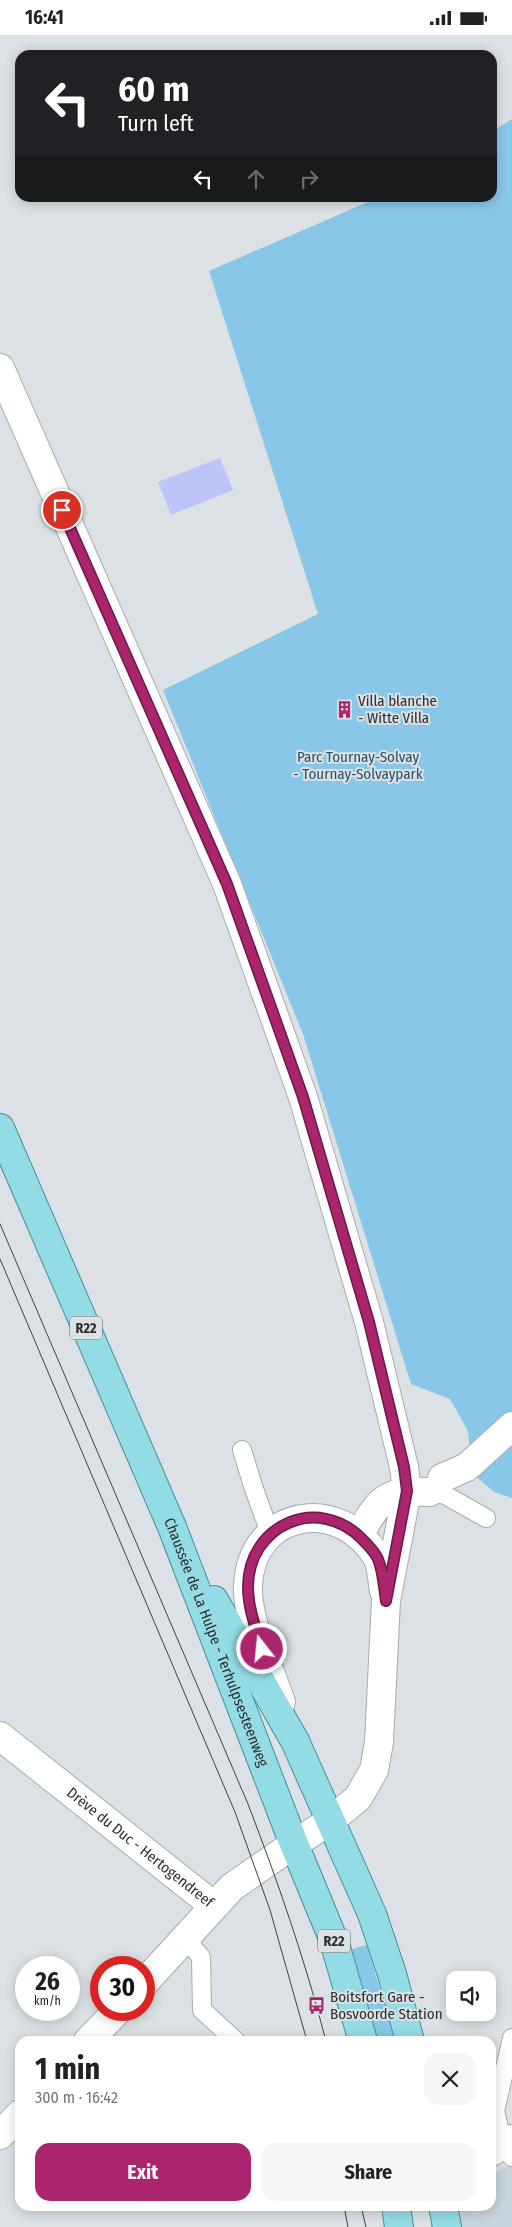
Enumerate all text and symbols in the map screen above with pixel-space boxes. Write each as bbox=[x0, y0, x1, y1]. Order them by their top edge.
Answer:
text: 16:41 bbox=[25, 6, 64, 29]
text: 60 m bbox=[118, 68, 189, 110]
icon: left bbox=[35, 70, 100, 135]
text: Turn left bbox=[118, 110, 194, 137]
icon: left bbox=[189, 165, 217, 193]
icon: ahead bbox=[242, 165, 270, 193]
icon: right bbox=[295, 165, 323, 193]
pin bbox=[41, 489, 83, 531]
icon: arrive bbox=[48, 496, 76, 524]
place label: Villa blanche - Witte Villa bbox=[358, 692, 437, 727]
building icon: Villa blanche - Witte Villa bbox=[334, 700, 354, 720]
park label: Parc Tournay-Solvay - Tournay-Solvaypark bbox=[293, 748, 423, 783]
road number: R22 bbox=[70, 1317, 102, 1340]
street label: Chaussée de La Hulpe - Terhulpsesteenweg bbox=[160, 1515, 272, 1769]
position arrow bbox=[235, 1622, 287, 1674]
street label: Drève du Duc - Hertogendreef bbox=[63, 1784, 218, 1912]
road number: R22 bbox=[318, 1929, 350, 1953]
speed limit sign: 30 bbox=[90, 1956, 155, 2021]
text: 26 bbox=[35, 1967, 60, 1997]
map controls bbox=[446, 1971, 496, 2021]
button: sound bbox=[446, 1971, 496, 2021]
place label: Boitsfort Gare - Bosvoorde Station bbox=[330, 1988, 443, 2023]
text: km/h bbox=[34, 1994, 61, 2008]
bus stop icon: Boitsfort Gare - Bosvoorde Station bbox=[306, 1996, 326, 2016]
text: 1 min bbox=[35, 2051, 100, 2087]
button: close bbox=[424, 2053, 476, 2105]
text: 300 m · 16:42 bbox=[35, 2088, 118, 2107]
button: Exit bbox=[35, 2143, 251, 2201]
button: Share bbox=[261, 2143, 476, 2201]

